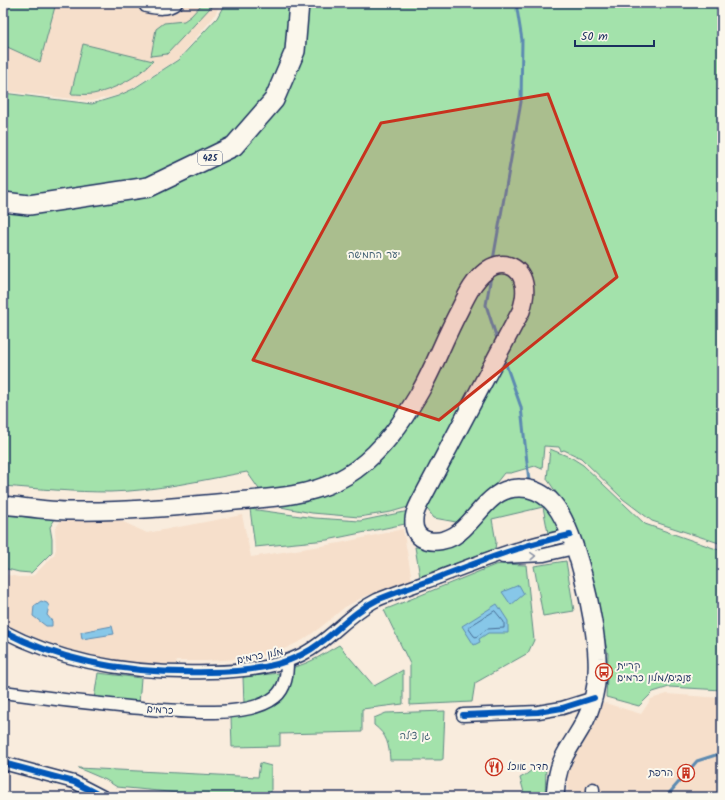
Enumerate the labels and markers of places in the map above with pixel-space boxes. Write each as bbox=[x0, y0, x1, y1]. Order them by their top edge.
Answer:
place label: קריית ענבים/מלון כרמים bbox=[616, 658, 691, 686]
bus stop icon: קריית ענבים/מלון כרמים bbox=[594, 662, 614, 682]
restaurant icon: חדר אוכל bbox=[484, 757, 504, 777]
place label: חדר אוכל bbox=[507, 759, 548, 775]
building icon: הרפת bbox=[676, 763, 696, 783]
place label: הרפת bbox=[647, 765, 673, 781]

